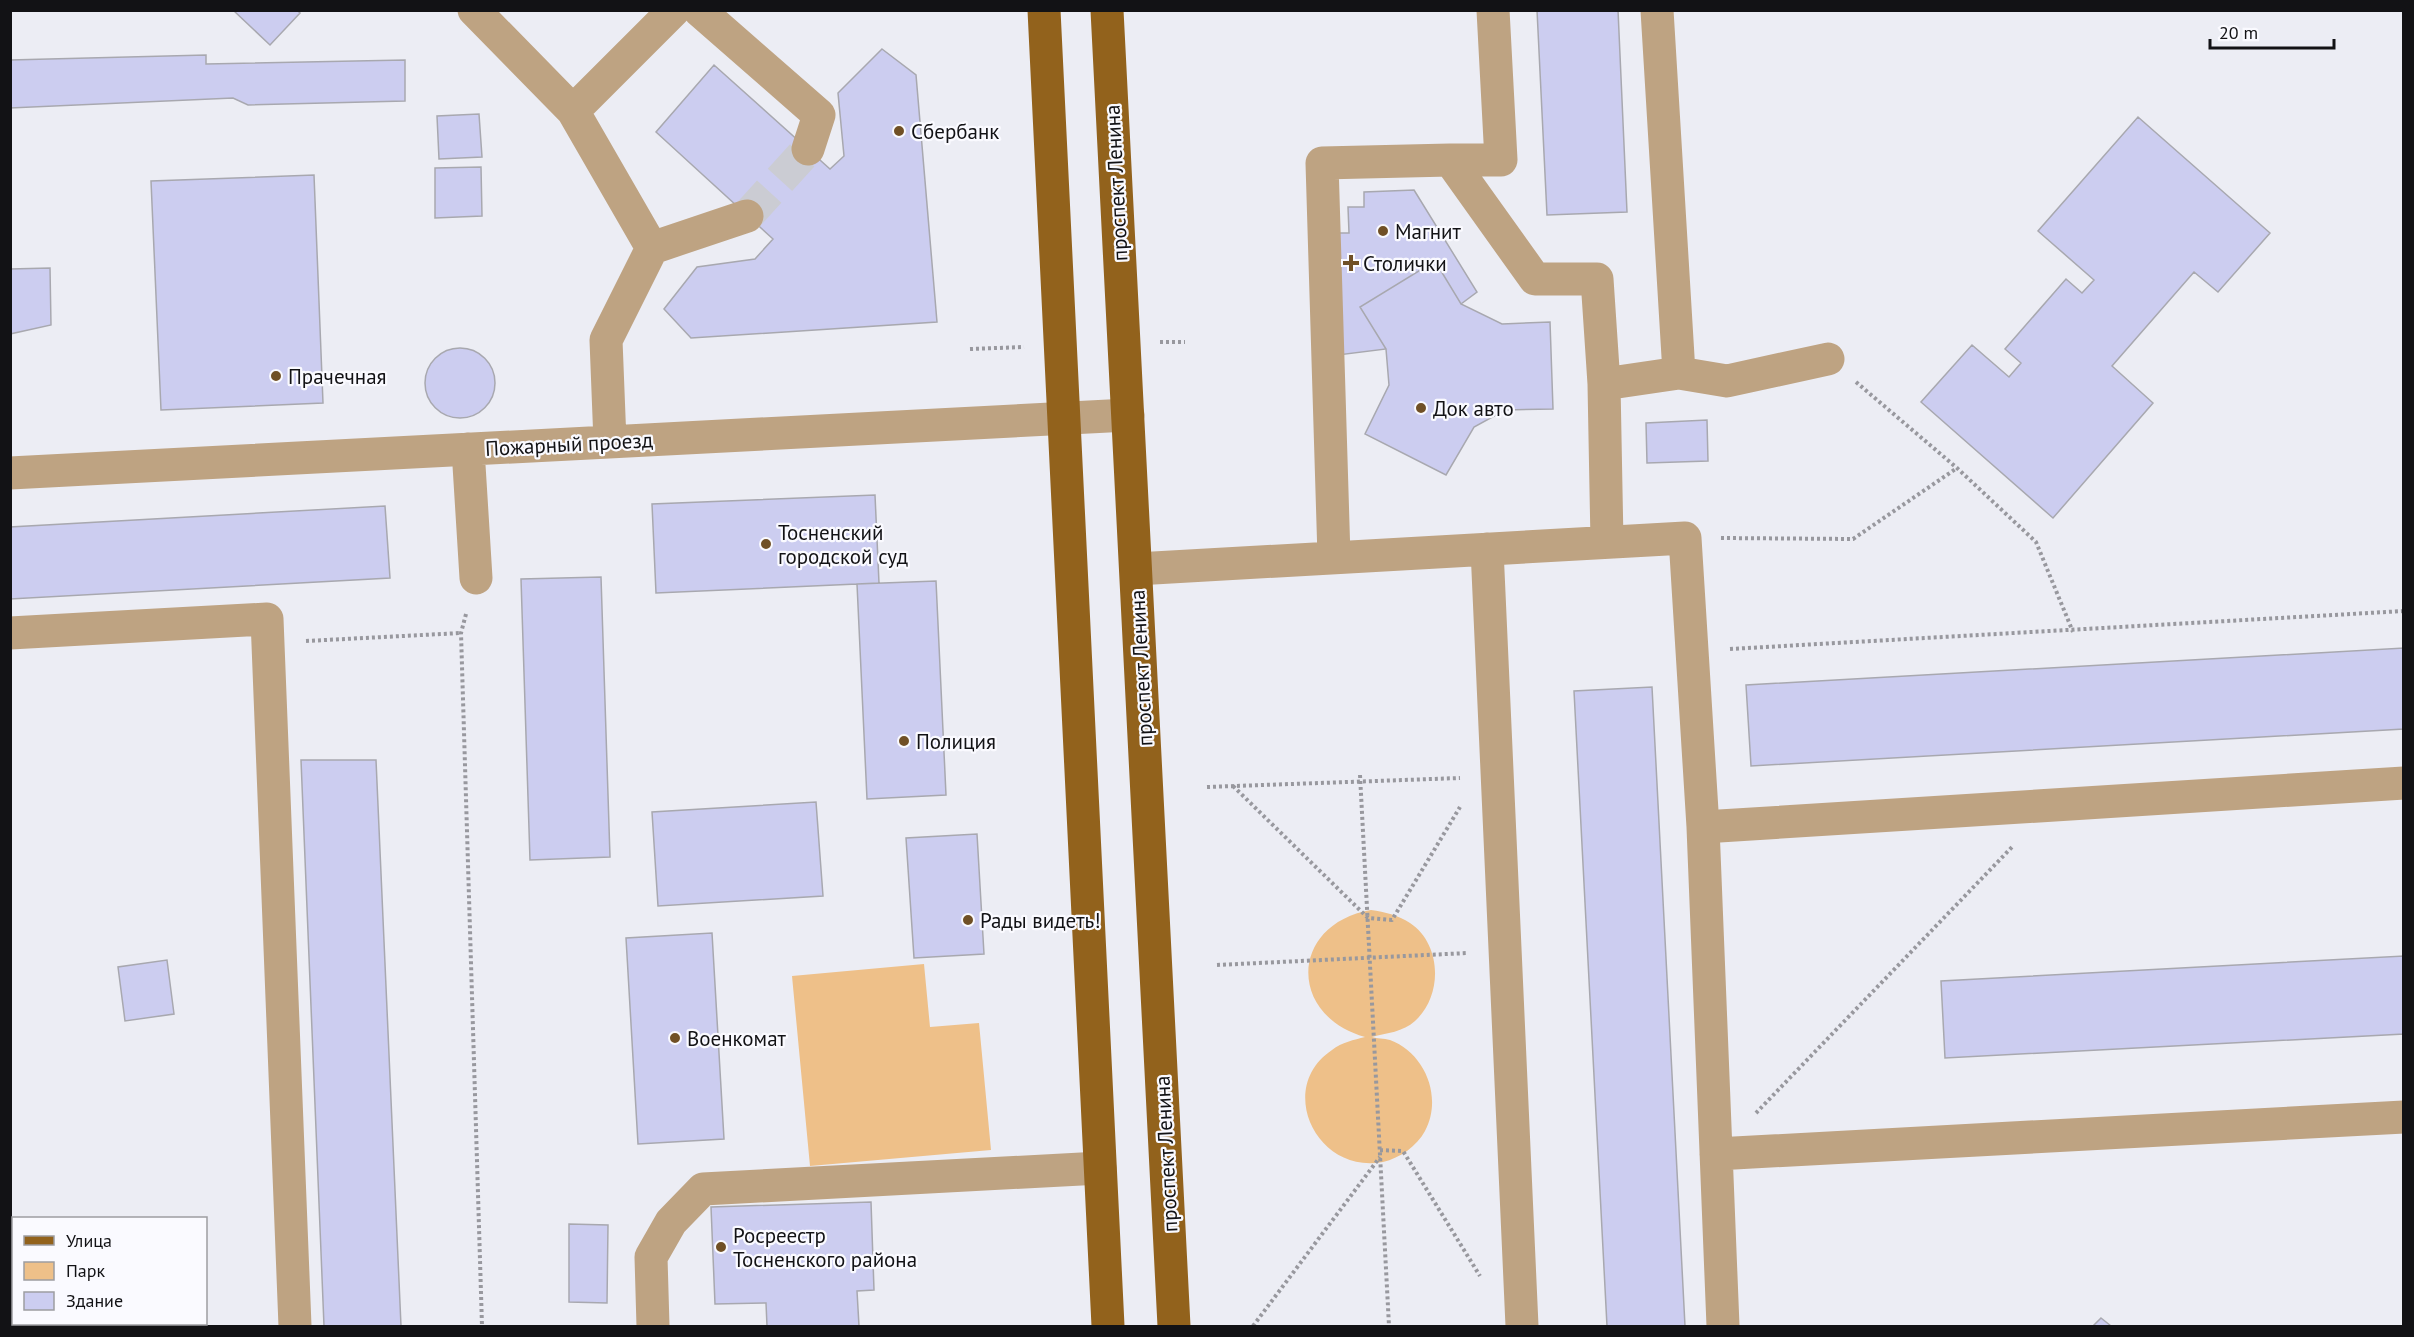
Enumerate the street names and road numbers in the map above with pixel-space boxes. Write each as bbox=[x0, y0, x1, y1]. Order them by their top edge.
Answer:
street label: проспект Ленина bbox=[1098, 104, 1134, 262]
street label: Пожарный проезд bbox=[484, 426, 654, 462]
street label: проспект Ленина bbox=[1123, 589, 1159, 747]
street label: проспект Ленина bbox=[1148, 1075, 1184, 1233]

